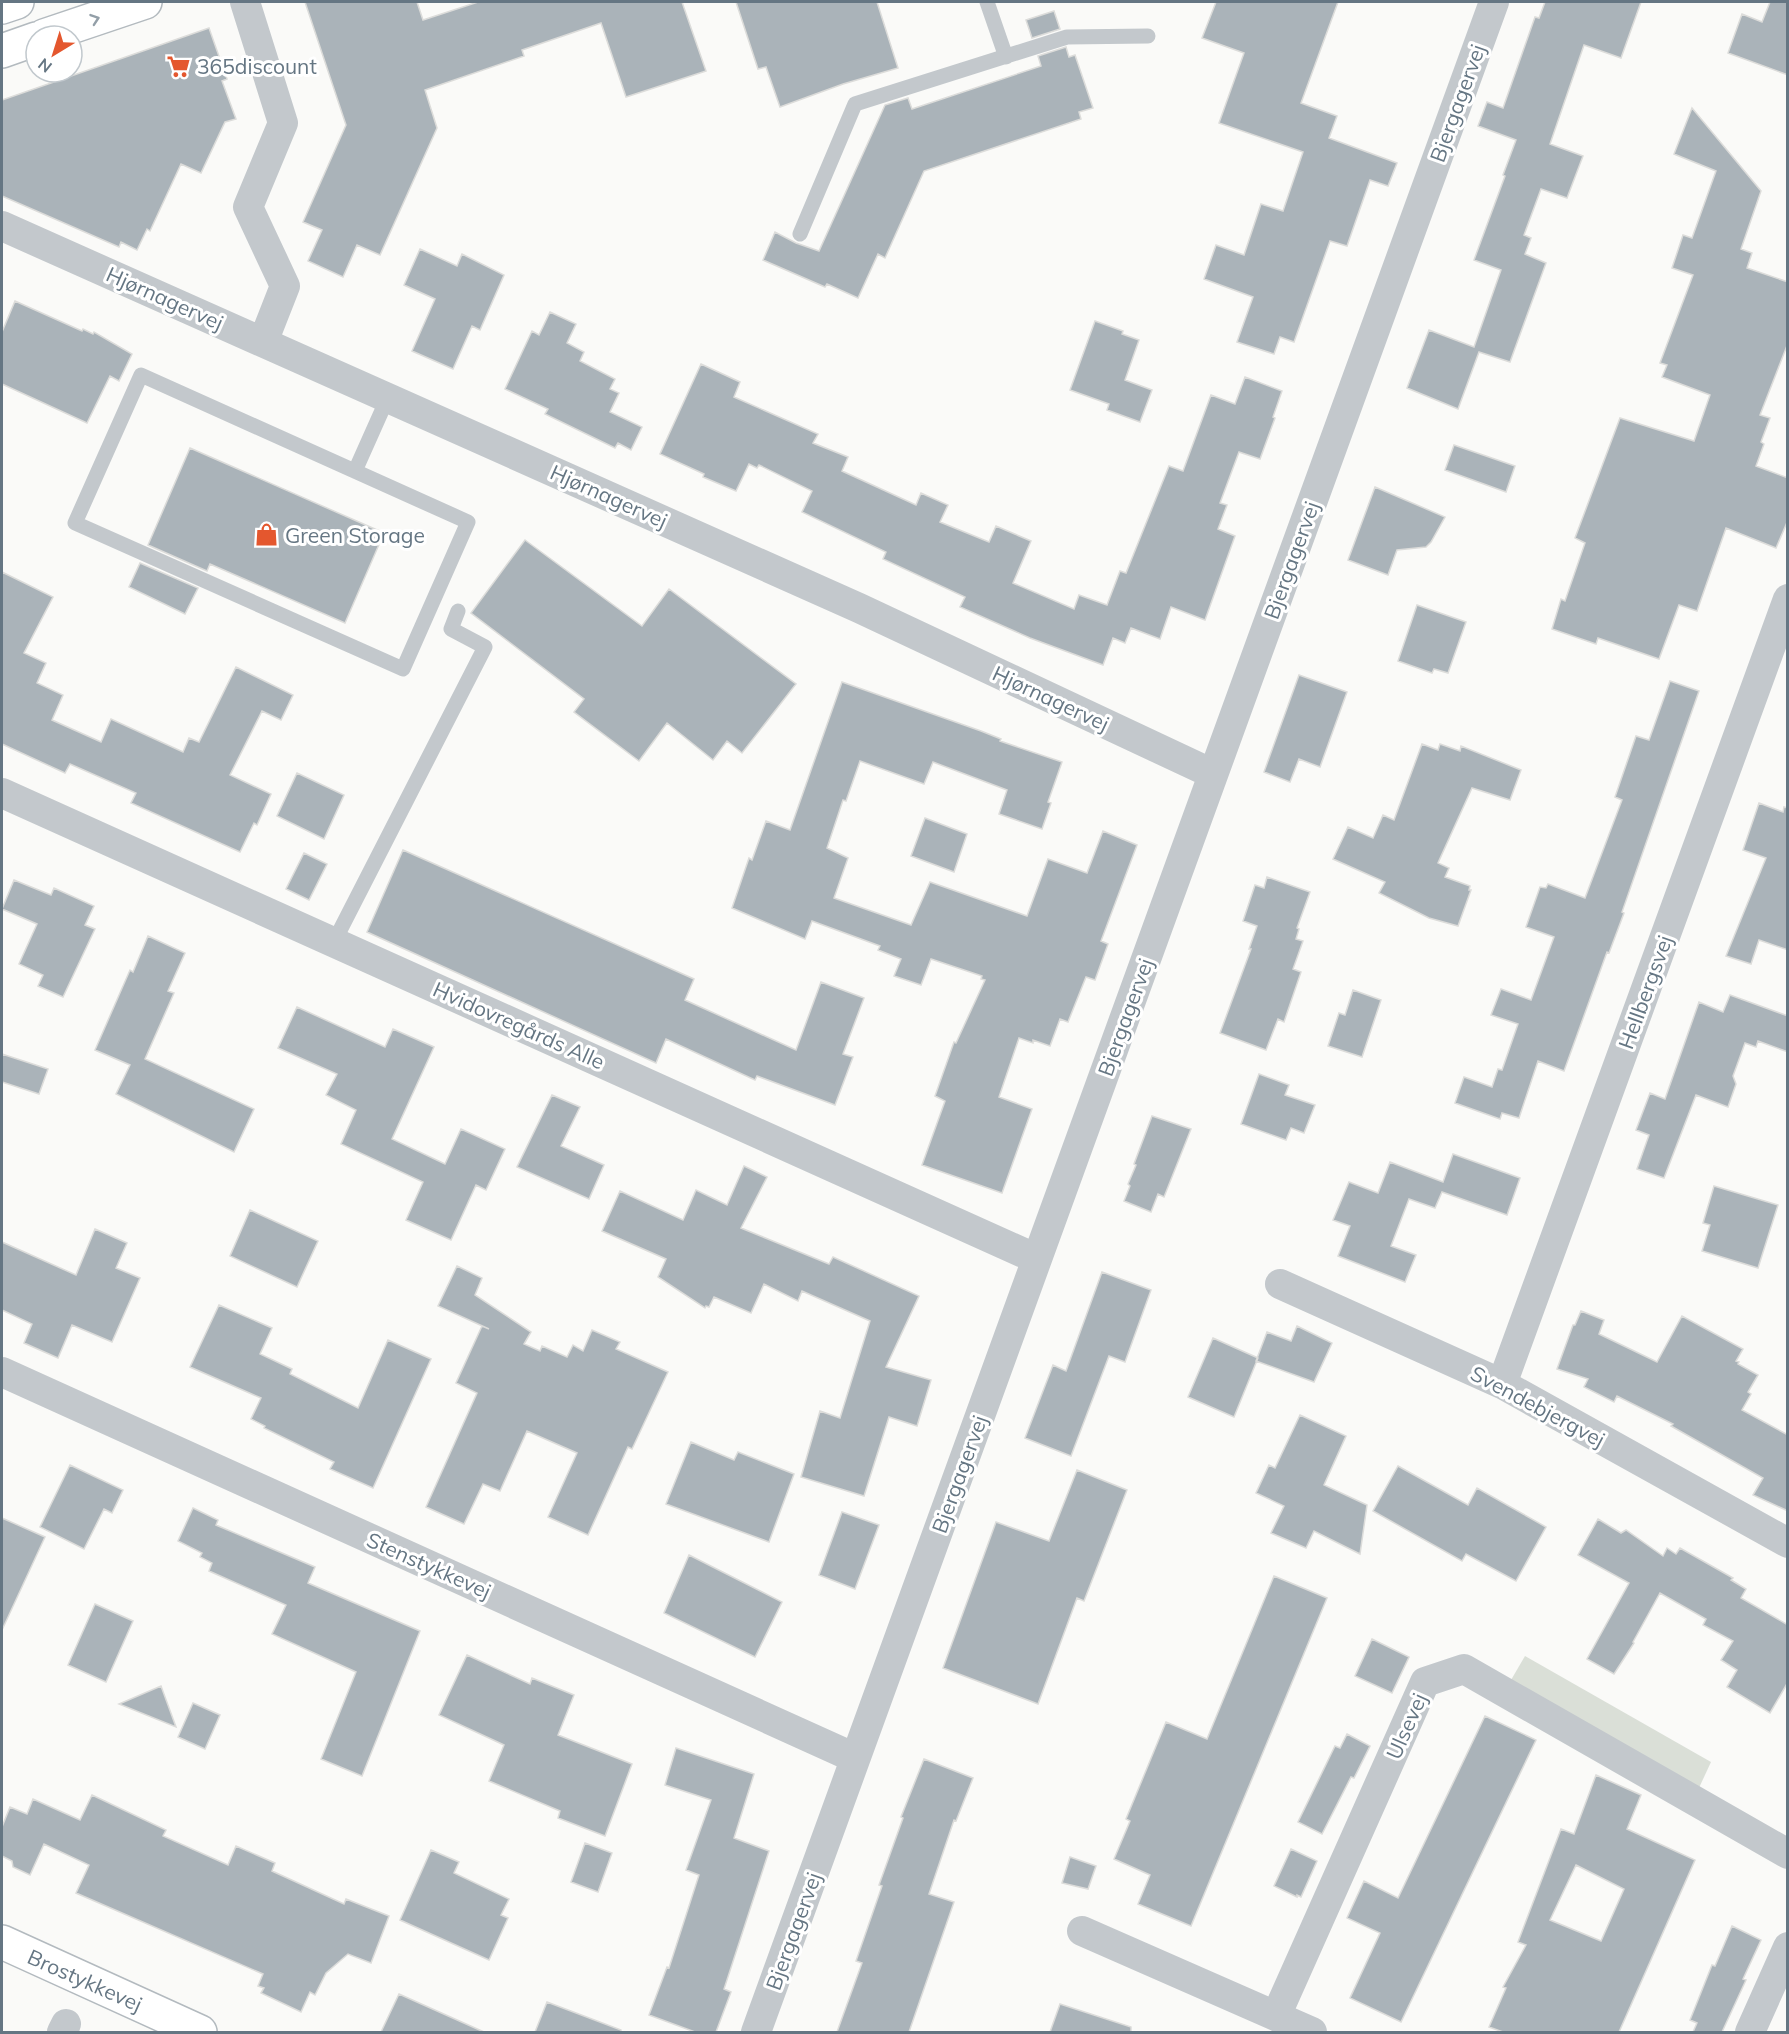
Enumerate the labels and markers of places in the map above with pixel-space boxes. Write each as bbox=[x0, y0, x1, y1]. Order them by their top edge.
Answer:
supermarket icon: 365discount bbox=[166, 53, 192, 79]
place label: 365discount bbox=[197, 53, 317, 79]
shop icon: Green Storage bbox=[254, 522, 280, 548]
place label: Green Storage bbox=[285, 522, 425, 548]

